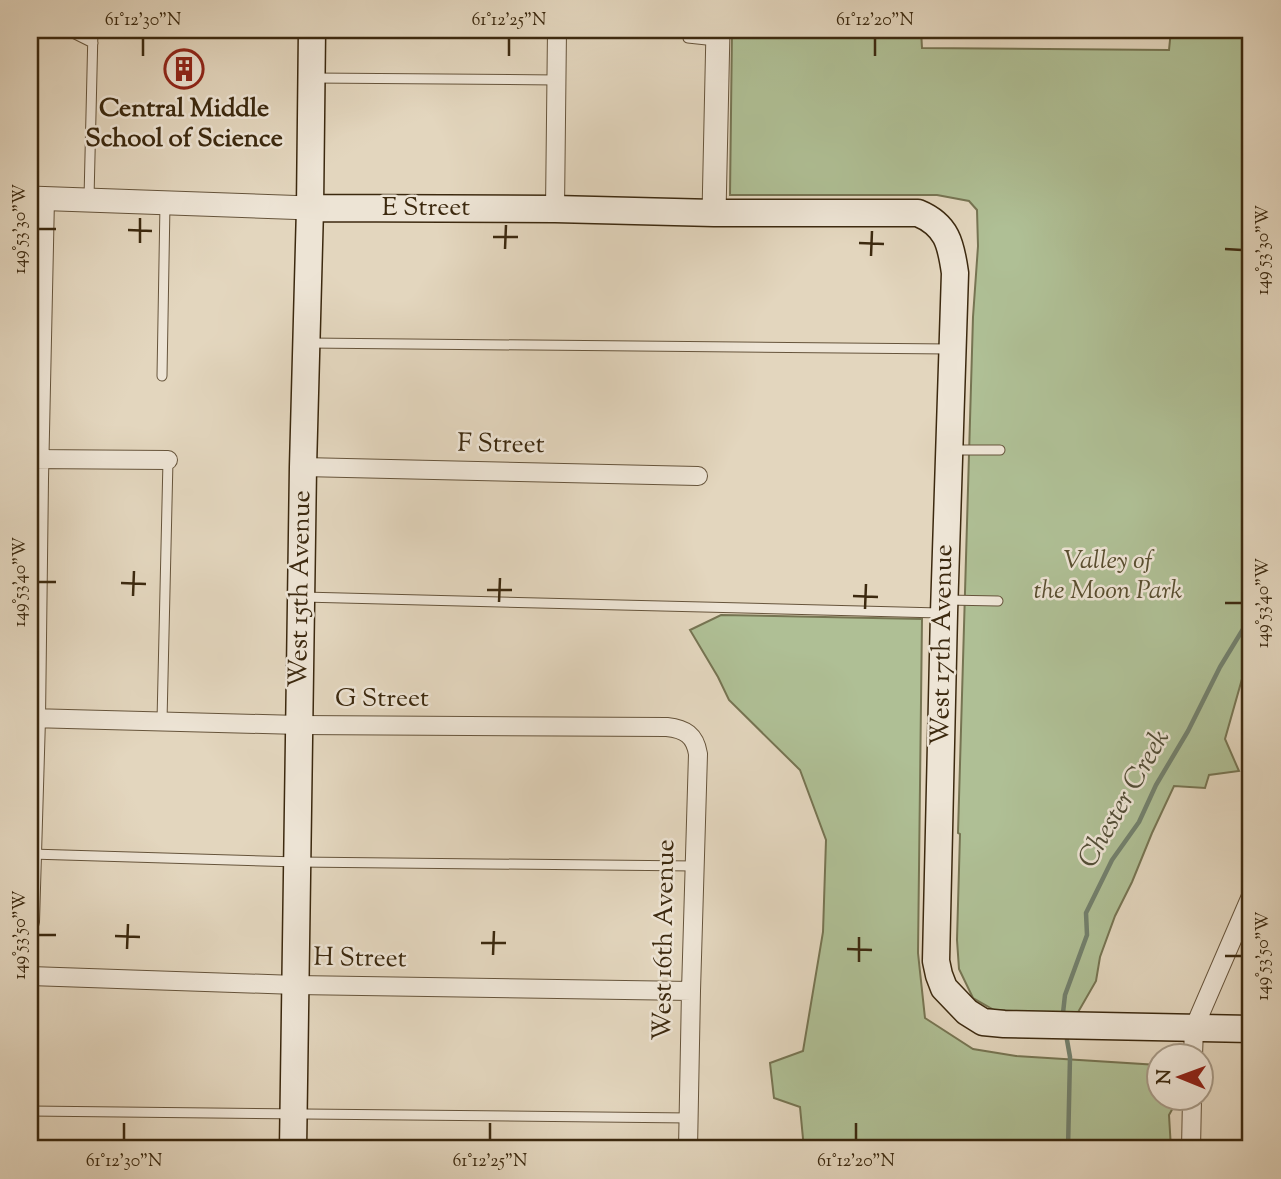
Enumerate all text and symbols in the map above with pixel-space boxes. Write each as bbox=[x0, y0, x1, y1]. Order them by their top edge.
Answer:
text: 61°12'30"N bbox=[105, 8, 181, 34]
text: 61°12'25"N bbox=[472, 8, 546, 34]
text: 61°12'20"N bbox=[836, 8, 914, 34]
building icon: Central Middle School of Science bbox=[163, 48, 205, 90]
place label: Central Middle School of Science bbox=[85, 91, 283, 158]
text: 149°53'30"W bbox=[8, 184, 34, 274]
street label: E Street bbox=[382, 190, 470, 227]
text: 149°53'30"W bbox=[1251, 205, 1277, 295]
street label: F Street bbox=[457, 426, 545, 464]
street label: West 15th Avenue bbox=[281, 490, 321, 688]
text: 149°53'40"W bbox=[8, 537, 34, 627]
park label: Valley of the Moon Park bbox=[1034, 543, 1182, 610]
street label: West 17th Avenue bbox=[923, 544, 963, 746]
text: 149°53'40"W bbox=[1251, 558, 1277, 648]
street label: G Street bbox=[335, 681, 429, 718]
water label: Chester Creek bbox=[1069, 722, 1181, 876]
street label: West 16th Avenue bbox=[645, 839, 685, 1041]
text: 149°53'50"W bbox=[8, 891, 34, 979]
text: 149°53'50"W bbox=[1251, 912, 1277, 1000]
street label: H Street bbox=[313, 940, 407, 978]
north arrow bbox=[1144, 1042, 1214, 1112]
text: N bbox=[1152, 1069, 1179, 1085]
text: 61°12'30"N bbox=[86, 1149, 162, 1175]
text: 61°12'25"N bbox=[453, 1149, 527, 1175]
text: 61°12'20"N bbox=[817, 1149, 895, 1175]

